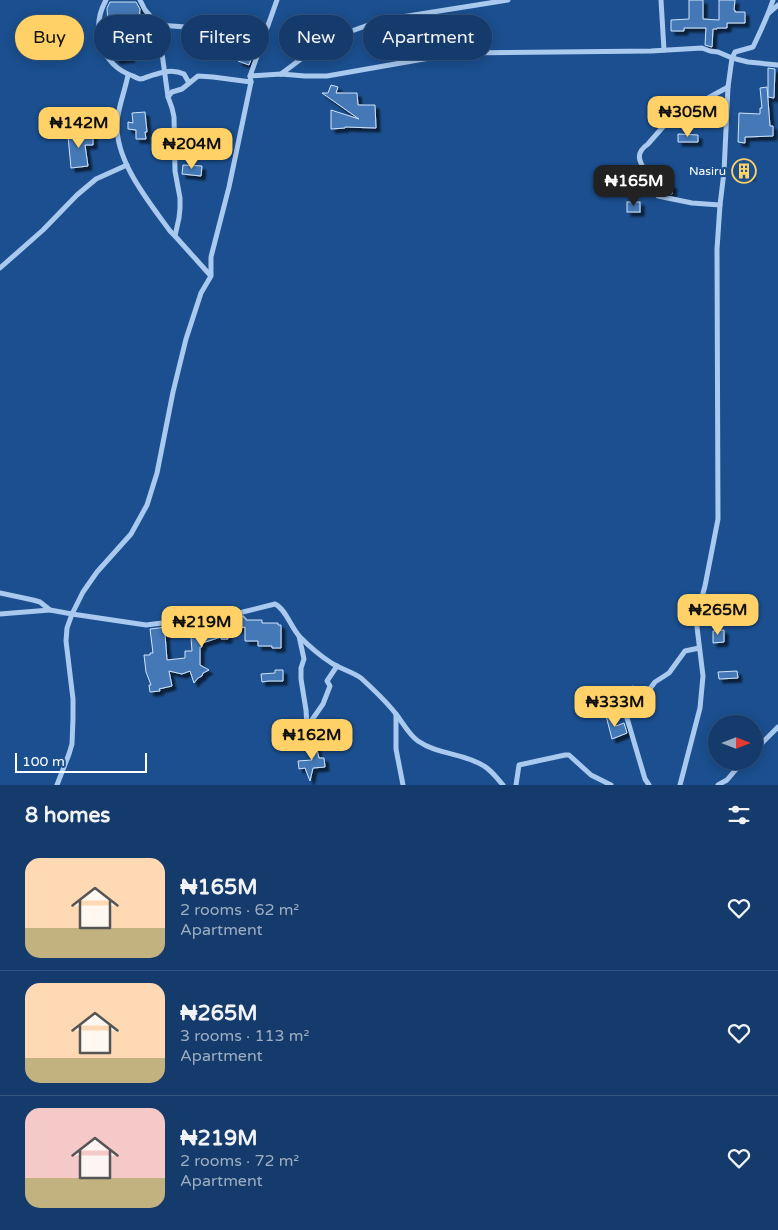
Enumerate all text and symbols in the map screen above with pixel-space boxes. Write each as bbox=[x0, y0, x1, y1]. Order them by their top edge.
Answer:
chip: Buy bbox=[15, 15, 84, 60]
chip: Rent bbox=[94, 15, 171, 60]
chip: Filters bbox=[181, 15, 269, 60]
chip: New bbox=[279, 15, 353, 60]
chip: Apartment bbox=[363, 15, 492, 60]
pin: ₦305M bbox=[653, 96, 723, 138]
text: ₦305M bbox=[658, 102, 718, 122]
pin: ₦142M bbox=[44, 106, 114, 149]
text: ₦142M bbox=[49, 113, 109, 133]
pin: ₦204M bbox=[157, 128, 227, 170]
text: ₦204M bbox=[162, 134, 222, 154]
building icon: Nasiru bbox=[731, 158, 757, 184]
pin: ₦165M bbox=[599, 164, 669, 207]
place label: Nasiru bbox=[689, 164, 726, 178]
text: ₦165M bbox=[604, 171, 664, 191]
pin: ₦265M bbox=[683, 594, 753, 636]
text: ₦265M bbox=[688, 600, 748, 620]
pin: ₦219M bbox=[167, 606, 237, 648]
text: ₦219M bbox=[172, 612, 232, 632]
pin: ₦333M bbox=[580, 686, 650, 728]
text: ₦333M bbox=[585, 692, 645, 712]
north arrow bbox=[708, 715, 762, 770]
map controls bbox=[708, 715, 763, 770]
pin: ₦162M bbox=[277, 718, 347, 761]
text: ₦162M bbox=[282, 725, 342, 745]
scale bar bbox=[15, 750, 148, 773]
text: 100 m bbox=[22, 753, 65, 770]
icon: filters bbox=[725, 801, 753, 829]
text: 8 homes bbox=[25, 803, 110, 828]
text: ₦165M bbox=[180, 875, 257, 900]
icon: home bbox=[65, 878, 125, 938]
icon: heart bbox=[725, 894, 753, 922]
text: 2 rooms · 62 m² bbox=[180, 900, 299, 920]
text: Apartment bbox=[180, 920, 263, 940]
text: ₦265M bbox=[180, 1001, 257, 1026]
icon: home bbox=[65, 1003, 125, 1063]
icon: heart bbox=[725, 1019, 753, 1047]
text: 3 rooms · 113 m² bbox=[180, 1026, 309, 1046]
text: Apartment bbox=[180, 1046, 263, 1066]
text: ₦219M bbox=[180, 1126, 257, 1151]
icon: home bbox=[65, 1128, 125, 1188]
icon: heart bbox=[725, 1144, 753, 1172]
text: 2 rooms · 72 m² bbox=[180, 1151, 299, 1171]
text: Apartment bbox=[180, 1171, 263, 1191]

